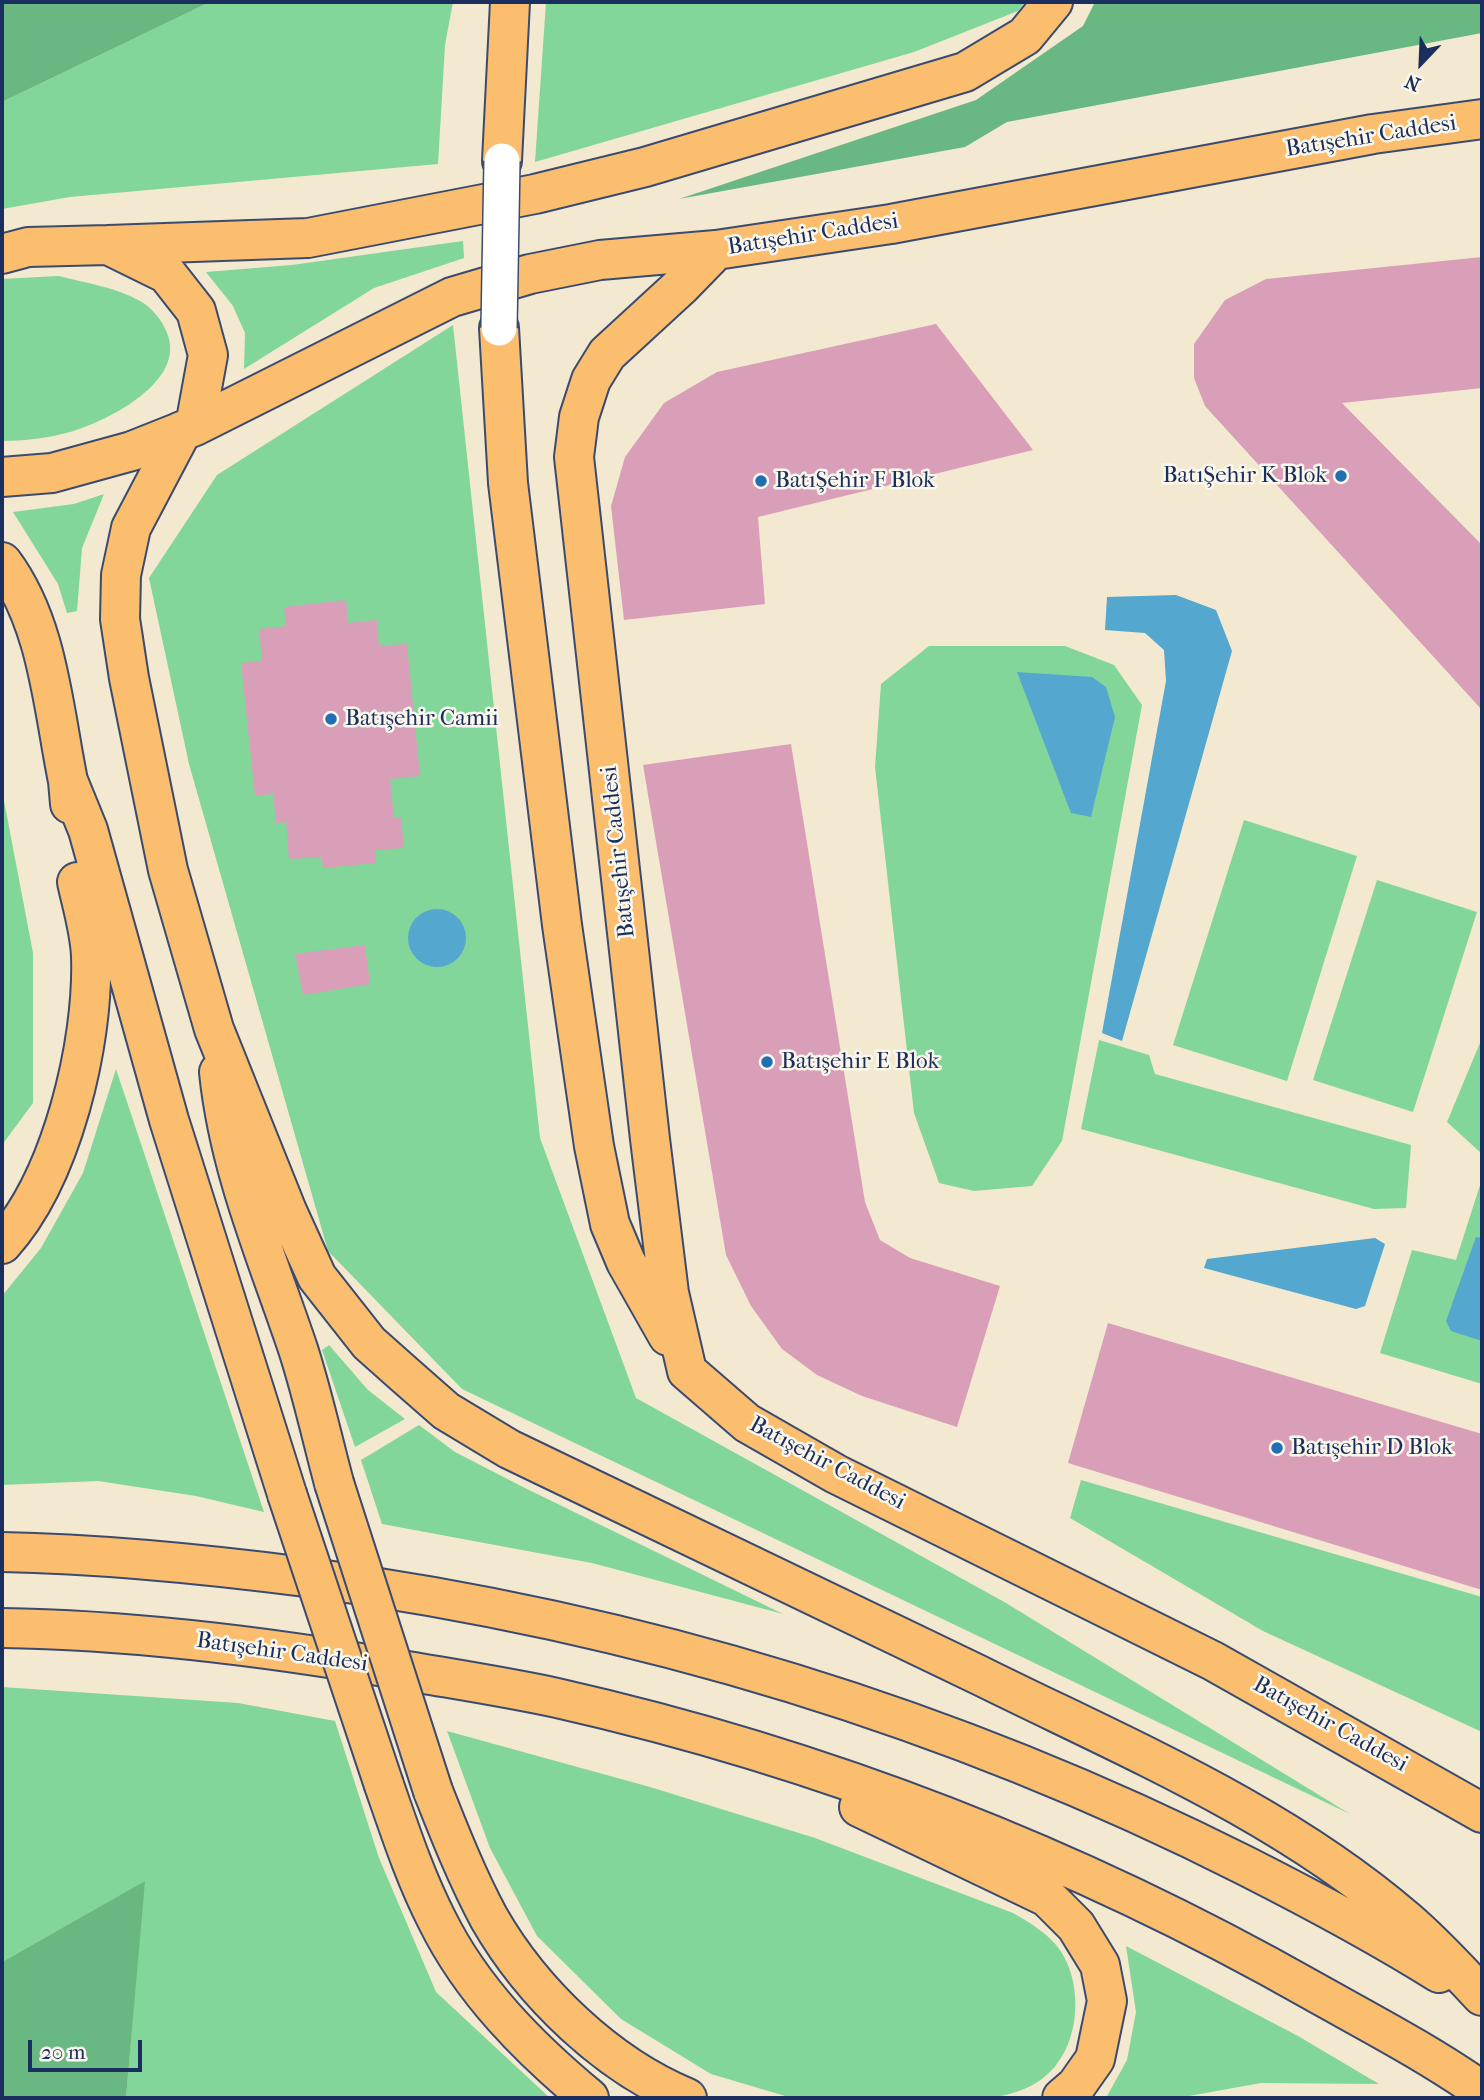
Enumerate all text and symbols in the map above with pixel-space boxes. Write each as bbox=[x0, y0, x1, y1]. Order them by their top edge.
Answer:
north arrow bbox=[1386, 28, 1456, 98]
text: N bbox=[1402, 69, 1424, 95]
street label: Batışehir Caddesi bbox=[1284, 110, 1458, 164]
street label: Batışehir Caddesi bbox=[726, 208, 900, 262]
place label: BatıŞehir K Blok bbox=[1163, 462, 1327, 490]
place label: BatıŞehir F Blok bbox=[775, 467, 935, 495]
marker: BatıŞehir K Blok bbox=[1333, 468, 1349, 484]
marker: BatıŞehir F Blok bbox=[753, 473, 769, 489]
place label: Batışehir Camii bbox=[345, 705, 499, 733]
marker: Batışehir Camii bbox=[323, 711, 339, 727]
street label: Batışehir Caddesi bbox=[596, 765, 642, 939]
place label: Batışehir E Blok bbox=[781, 1048, 939, 1076]
marker: Batışehir E Blok bbox=[759, 1054, 775, 1070]
street label: Batışehir Caddesi bbox=[744, 1411, 910, 1517]
place label: Batışehir D Blok bbox=[1291, 1434, 1453, 1462]
marker: Batışehir D Blok bbox=[1269, 1440, 1285, 1456]
street label: Batışehir Caddesi bbox=[195, 1627, 369, 1679]
street label: Batışehir Caddesi bbox=[1248, 1671, 1412, 1779]
scale bar bbox=[32, 2026, 145, 2070]
text: 20 m bbox=[41, 2040, 85, 2064]

